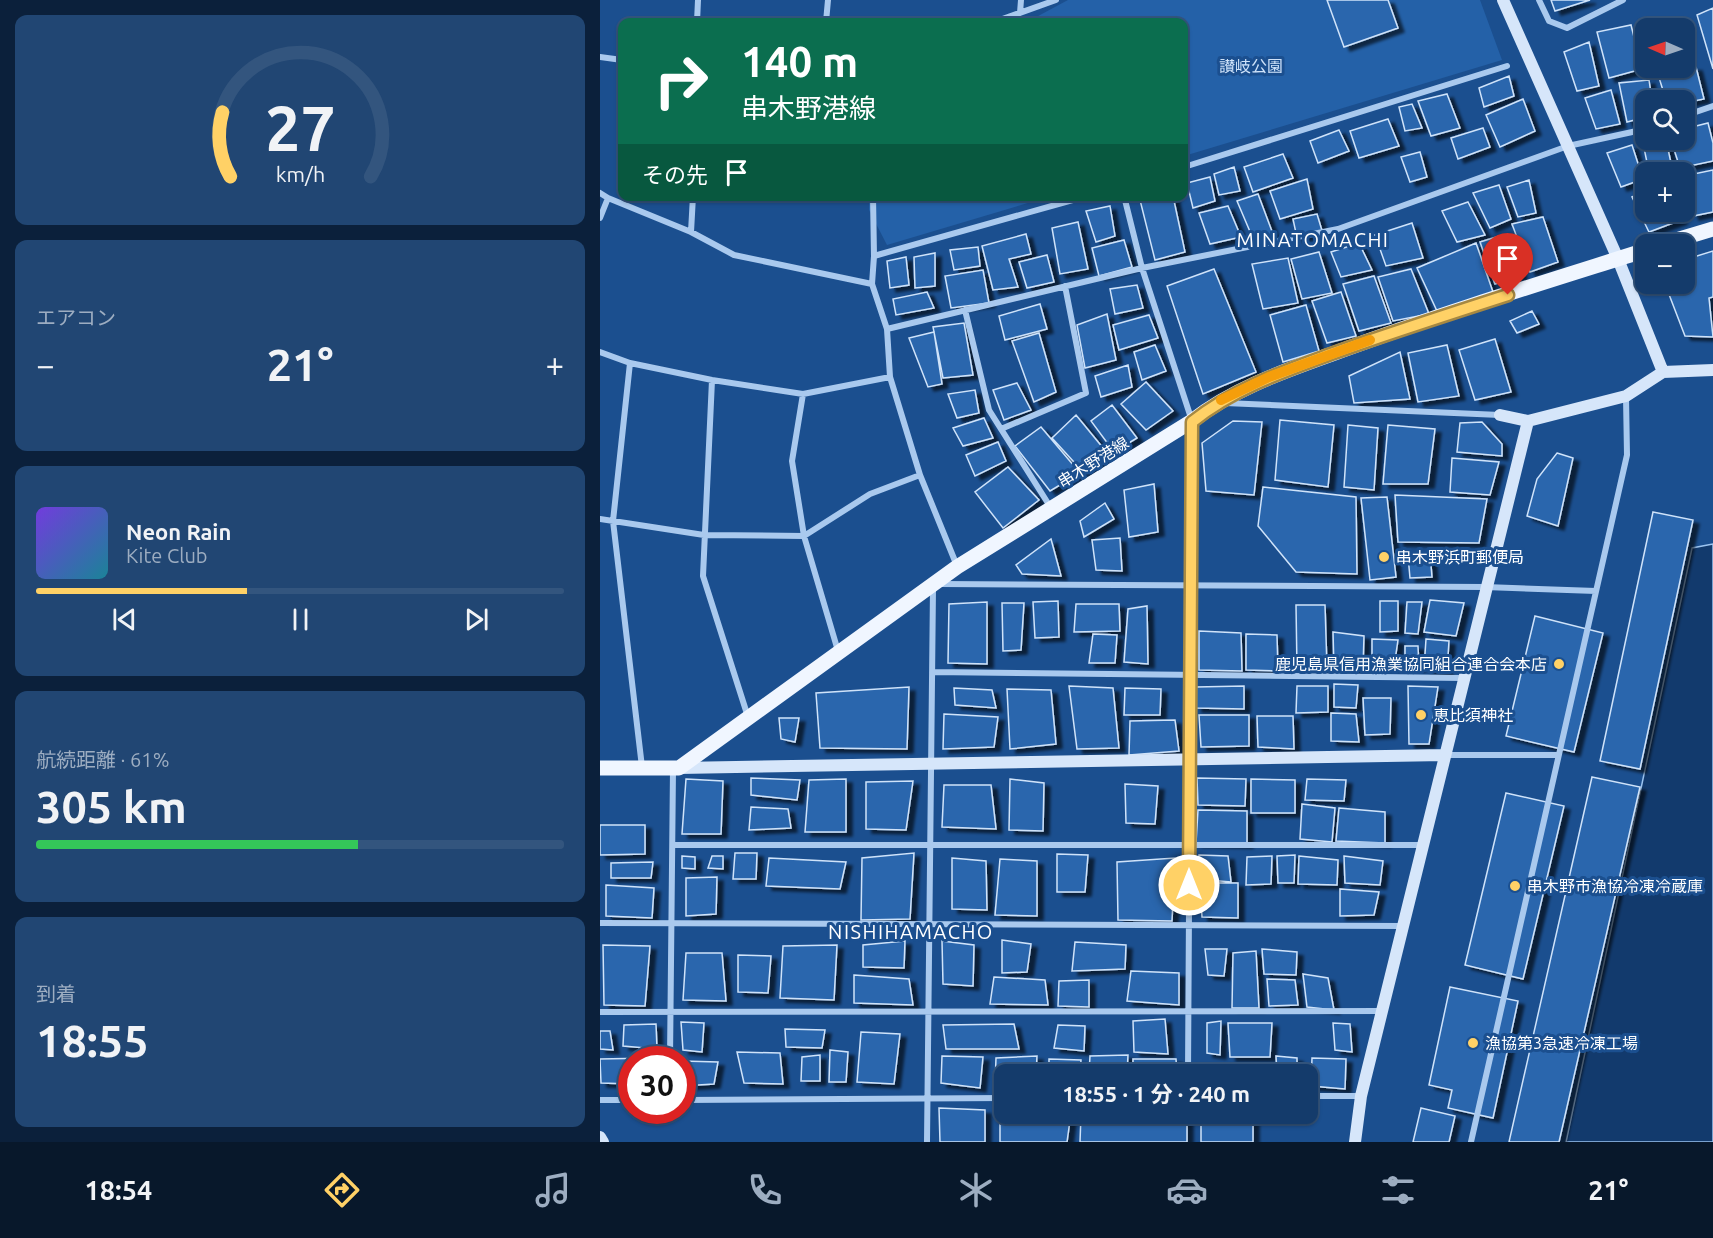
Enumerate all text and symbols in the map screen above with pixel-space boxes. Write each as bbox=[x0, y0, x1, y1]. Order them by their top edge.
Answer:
north arrow bbox=[1635, 18, 1695, 78]
map controls bbox=[1635, 18, 1695, 294]
text: 140 m bbox=[741, 38, 858, 85]
icon: right bbox=[642, 42, 720, 120]
park label: 讃岐公園 bbox=[1219, 57, 1283, 75]
button: search bbox=[1635, 90, 1695, 150]
text: 27 bbox=[265, 93, 335, 163]
text: 串木野港線 bbox=[741, 93, 876, 123]
icon: arrive bbox=[720, 156, 753, 189]
text: その先 bbox=[642, 162, 708, 187]
button: + bbox=[1635, 162, 1695, 222]
text: km/h bbox=[275, 163, 325, 187]
district label: MINATOMACHI bbox=[1237, 228, 1389, 251]
pin bbox=[1482, 233, 1533, 295]
button: − bbox=[1635, 234, 1695, 294]
icon: arrive bbox=[1491, 242, 1524, 275]
text: エアコン bbox=[36, 306, 116, 329]
text: 21° bbox=[267, 339, 333, 390]
text: − bbox=[36, 346, 55, 383]
text: + bbox=[545, 346, 564, 383]
street label: 串木野港線 bbox=[1054, 433, 1132, 491]
text: Neon Rain bbox=[126, 519, 231, 544]
text: Kite Club bbox=[126, 544, 208, 567]
place label: 串木野浜町郵便局 bbox=[1396, 548, 1524, 566]
marker: 串木野浜町郵便局 bbox=[1377, 550, 1391, 564]
icon: previous bbox=[108, 603, 141, 636]
icon: pause bbox=[284, 603, 317, 636]
icon: next bbox=[460, 603, 493, 636]
place label: 鹿児島県信用漁業協同組合連合会本店 bbox=[1275, 655, 1547, 673]
marker: 鹿児島県信用漁業協同組合連合会本店 bbox=[1552, 657, 1566, 671]
place label: 恵比須神社 bbox=[1433, 706, 1513, 724]
marker: 恵比須神社 bbox=[1414, 708, 1428, 722]
text: 航続距離 · 61% bbox=[36, 748, 169, 771]
text: 305 km bbox=[36, 781, 187, 832]
position arrow bbox=[1157, 853, 1221, 917]
place label: 串木野市漁協冷凍冷蔵庫 bbox=[1527, 877, 1703, 895]
marker: 串木野市漁協冷凍冷蔵庫 bbox=[1508, 879, 1522, 893]
district label: NISHIHAMACHO bbox=[828, 920, 994, 943]
text: 到着 bbox=[36, 982, 76, 1005]
text: 18:55 bbox=[36, 1015, 149, 1066]
place label: 漁協第3急速冷凍工場 bbox=[1485, 1034, 1638, 1052]
marker: 漁協第3急速冷凍工場 bbox=[1466, 1036, 1480, 1050]
speed limit sign: 30 bbox=[618, 1046, 696, 1124]
text: 18:55 · 1 分 · 240 m bbox=[1062, 1081, 1250, 1106]
icon: directions bbox=[321, 1169, 363, 1211]
icon: music bbox=[532, 1169, 574, 1211]
icon: phone bbox=[744, 1169, 786, 1211]
icon: climate bbox=[955, 1169, 997, 1211]
icon: car bbox=[1166, 1169, 1208, 1211]
icon: filters bbox=[1377, 1169, 1419, 1211]
text: 18:54 bbox=[85, 1175, 152, 1205]
text: 21° bbox=[1588, 1175, 1628, 1205]

